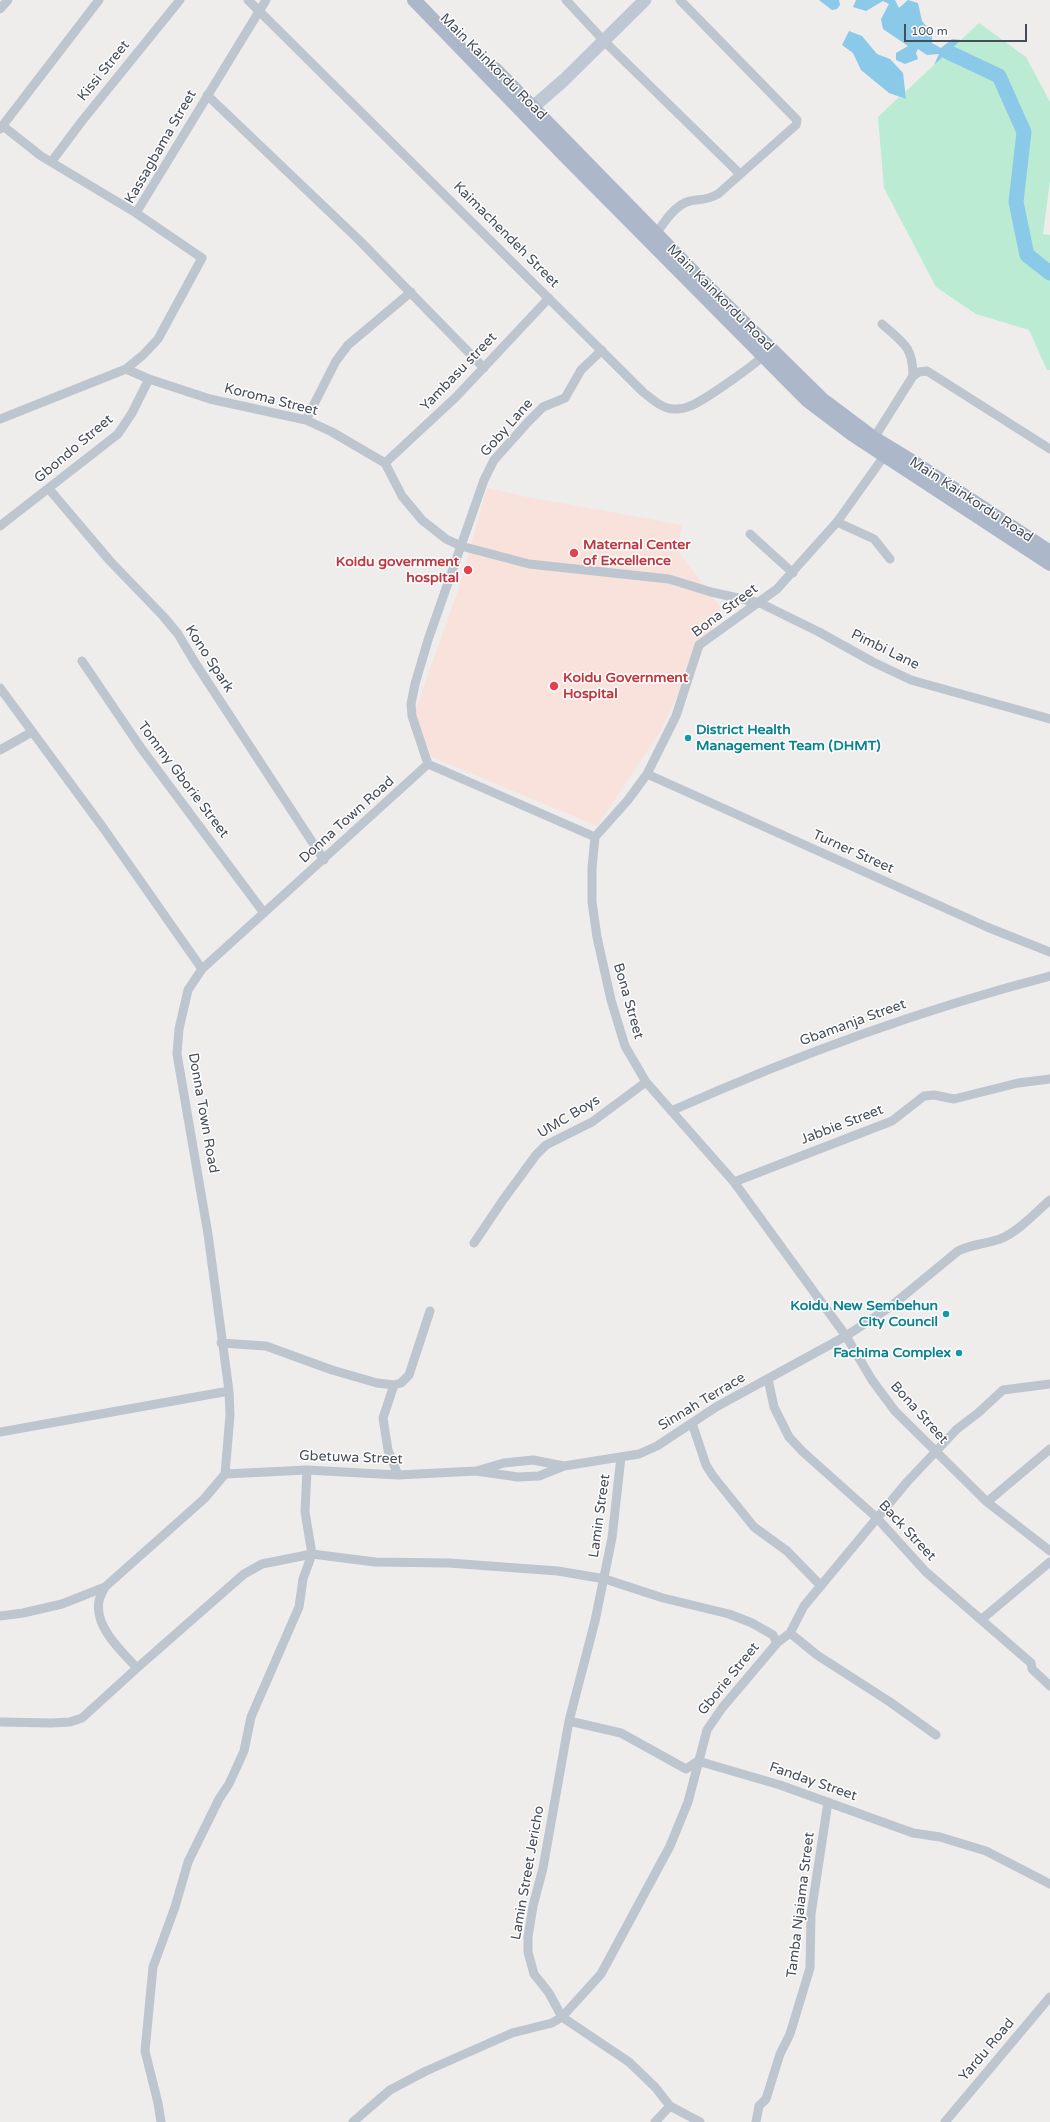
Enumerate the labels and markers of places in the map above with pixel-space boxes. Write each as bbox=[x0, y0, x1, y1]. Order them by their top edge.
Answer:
place label: Maternal Center of Excellence bbox=[583, 537, 691, 570]
marker: Maternal Center of Excellence bbox=[568, 547, 580, 559]
place label: Koidu government hospital bbox=[336, 554, 459, 586]
marker: Koidu government hospital bbox=[462, 564, 474, 576]
place label: Koidu Government Hospital bbox=[563, 670, 688, 702]
marker: Koidu Government Hospital bbox=[548, 680, 560, 692]
place label: District Health Management Team (DHMT) bbox=[696, 722, 881, 754]
marker: District Health Management Team (DHMT) bbox=[683, 733, 693, 743]
place label: Koidu New Sembehun City Council bbox=[790, 1298, 938, 1330]
marker: Koidu New Sembehun City Council bbox=[941, 1309, 951, 1319]
place label: Fachima Complex bbox=[833, 1345, 951, 1361]
marker: Fachima Complex bbox=[954, 1348, 964, 1358]

